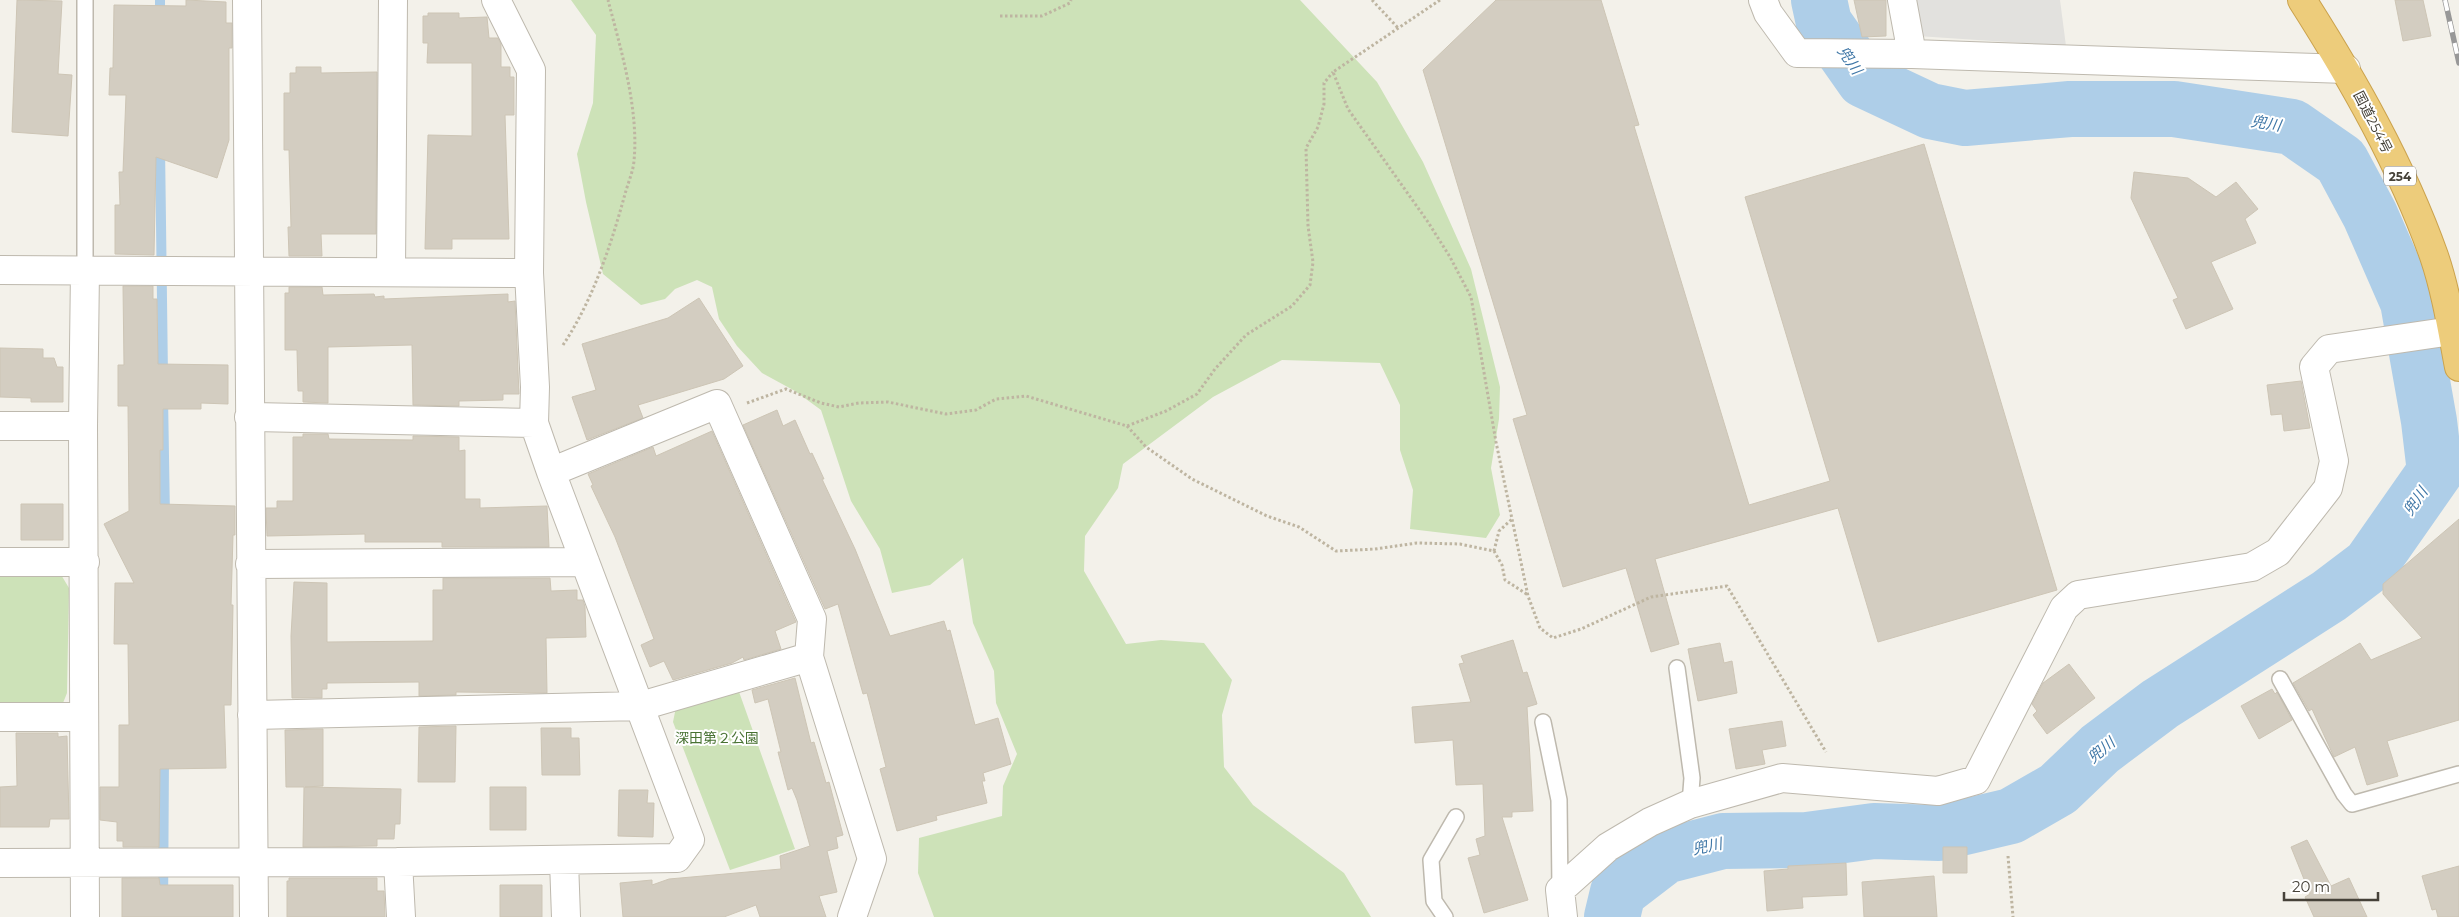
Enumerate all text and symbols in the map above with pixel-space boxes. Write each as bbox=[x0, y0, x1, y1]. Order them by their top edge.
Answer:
water label: 兜川 bbox=[1834, 42, 1868, 79]
street label: 国道254号 bbox=[2350, 88, 2396, 156]
water label: 兜川 bbox=[2250, 111, 2284, 135]
road number: 254 bbox=[2384, 167, 2416, 186]
water label: 兜川 bbox=[2399, 482, 2433, 519]
park label: 深田第２公園 bbox=[675, 729, 759, 747]
water label: 兜川 bbox=[2083, 732, 2120, 767]
water label: 兜川 bbox=[1690, 833, 1726, 858]
scale bar bbox=[2284, 870, 2378, 902]
text: 20 m bbox=[2292, 877, 2330, 896]

